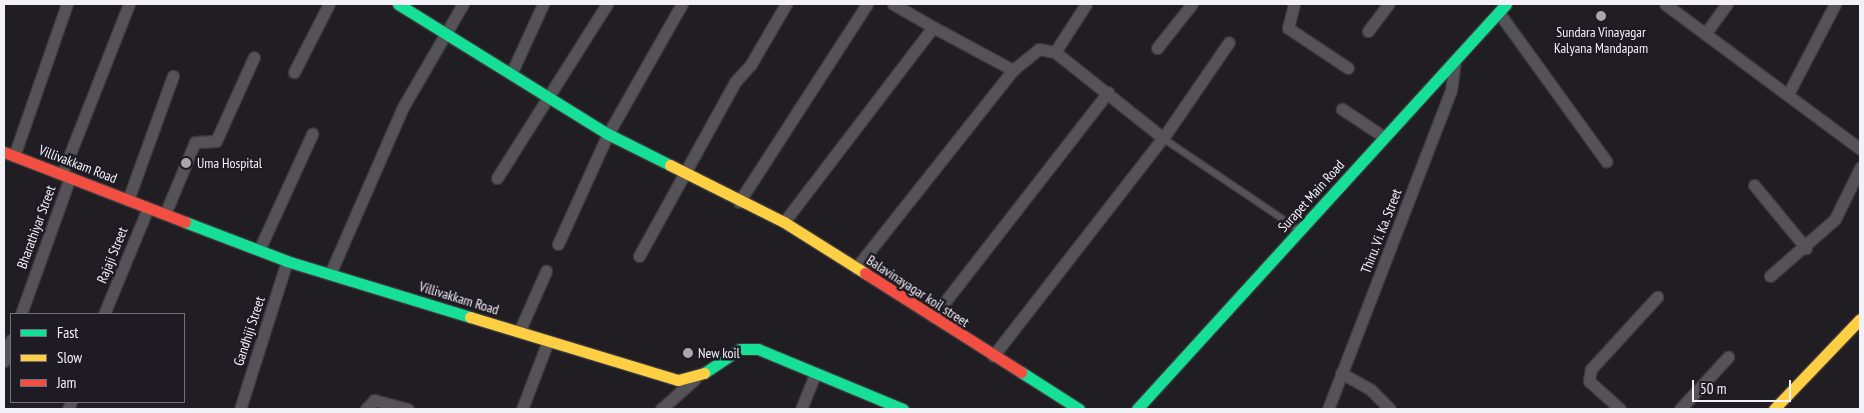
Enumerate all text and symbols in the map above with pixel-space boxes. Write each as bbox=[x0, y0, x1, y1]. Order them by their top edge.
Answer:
marker: Sundara Vinayagar Kalyana Mandapam bbox=[1595, 10, 1607, 22]
place label: Sundara Vinayagar Kalyana Mandapam bbox=[1554, 24, 1648, 56]
street label: Villivakkam Road bbox=[36, 141, 120, 187]
place label: Uma Hospital bbox=[197, 155, 262, 171]
marker: Uma Hospital bbox=[179, 156, 193, 170]
street label: Surapet Main Road bbox=[1274, 157, 1348, 235]
street label: Bharathiyar Street bbox=[13, 183, 59, 271]
street label: Thiru. Vi. Ka. Street bbox=[1357, 185, 1405, 277]
street label: Rajaji Street bbox=[93, 225, 131, 285]
street label: Balavinayagar koil street bbox=[864, 252, 972, 330]
street label: Villivakkam Road bbox=[417, 278, 501, 318]
street label: Gandhiji Street bbox=[230, 294, 268, 368]
legend bbox=[10, 313, 185, 403]
text: Fast bbox=[57, 323, 78, 342]
place label: New koil bbox=[698, 345, 740, 361]
marker: New koil bbox=[682, 347, 694, 359]
text: Slow bbox=[57, 348, 82, 367]
scale bar bbox=[1694, 370, 1793, 402]
text: Jam bbox=[57, 373, 76, 392]
text: 50 m bbox=[1700, 379, 1726, 398]

